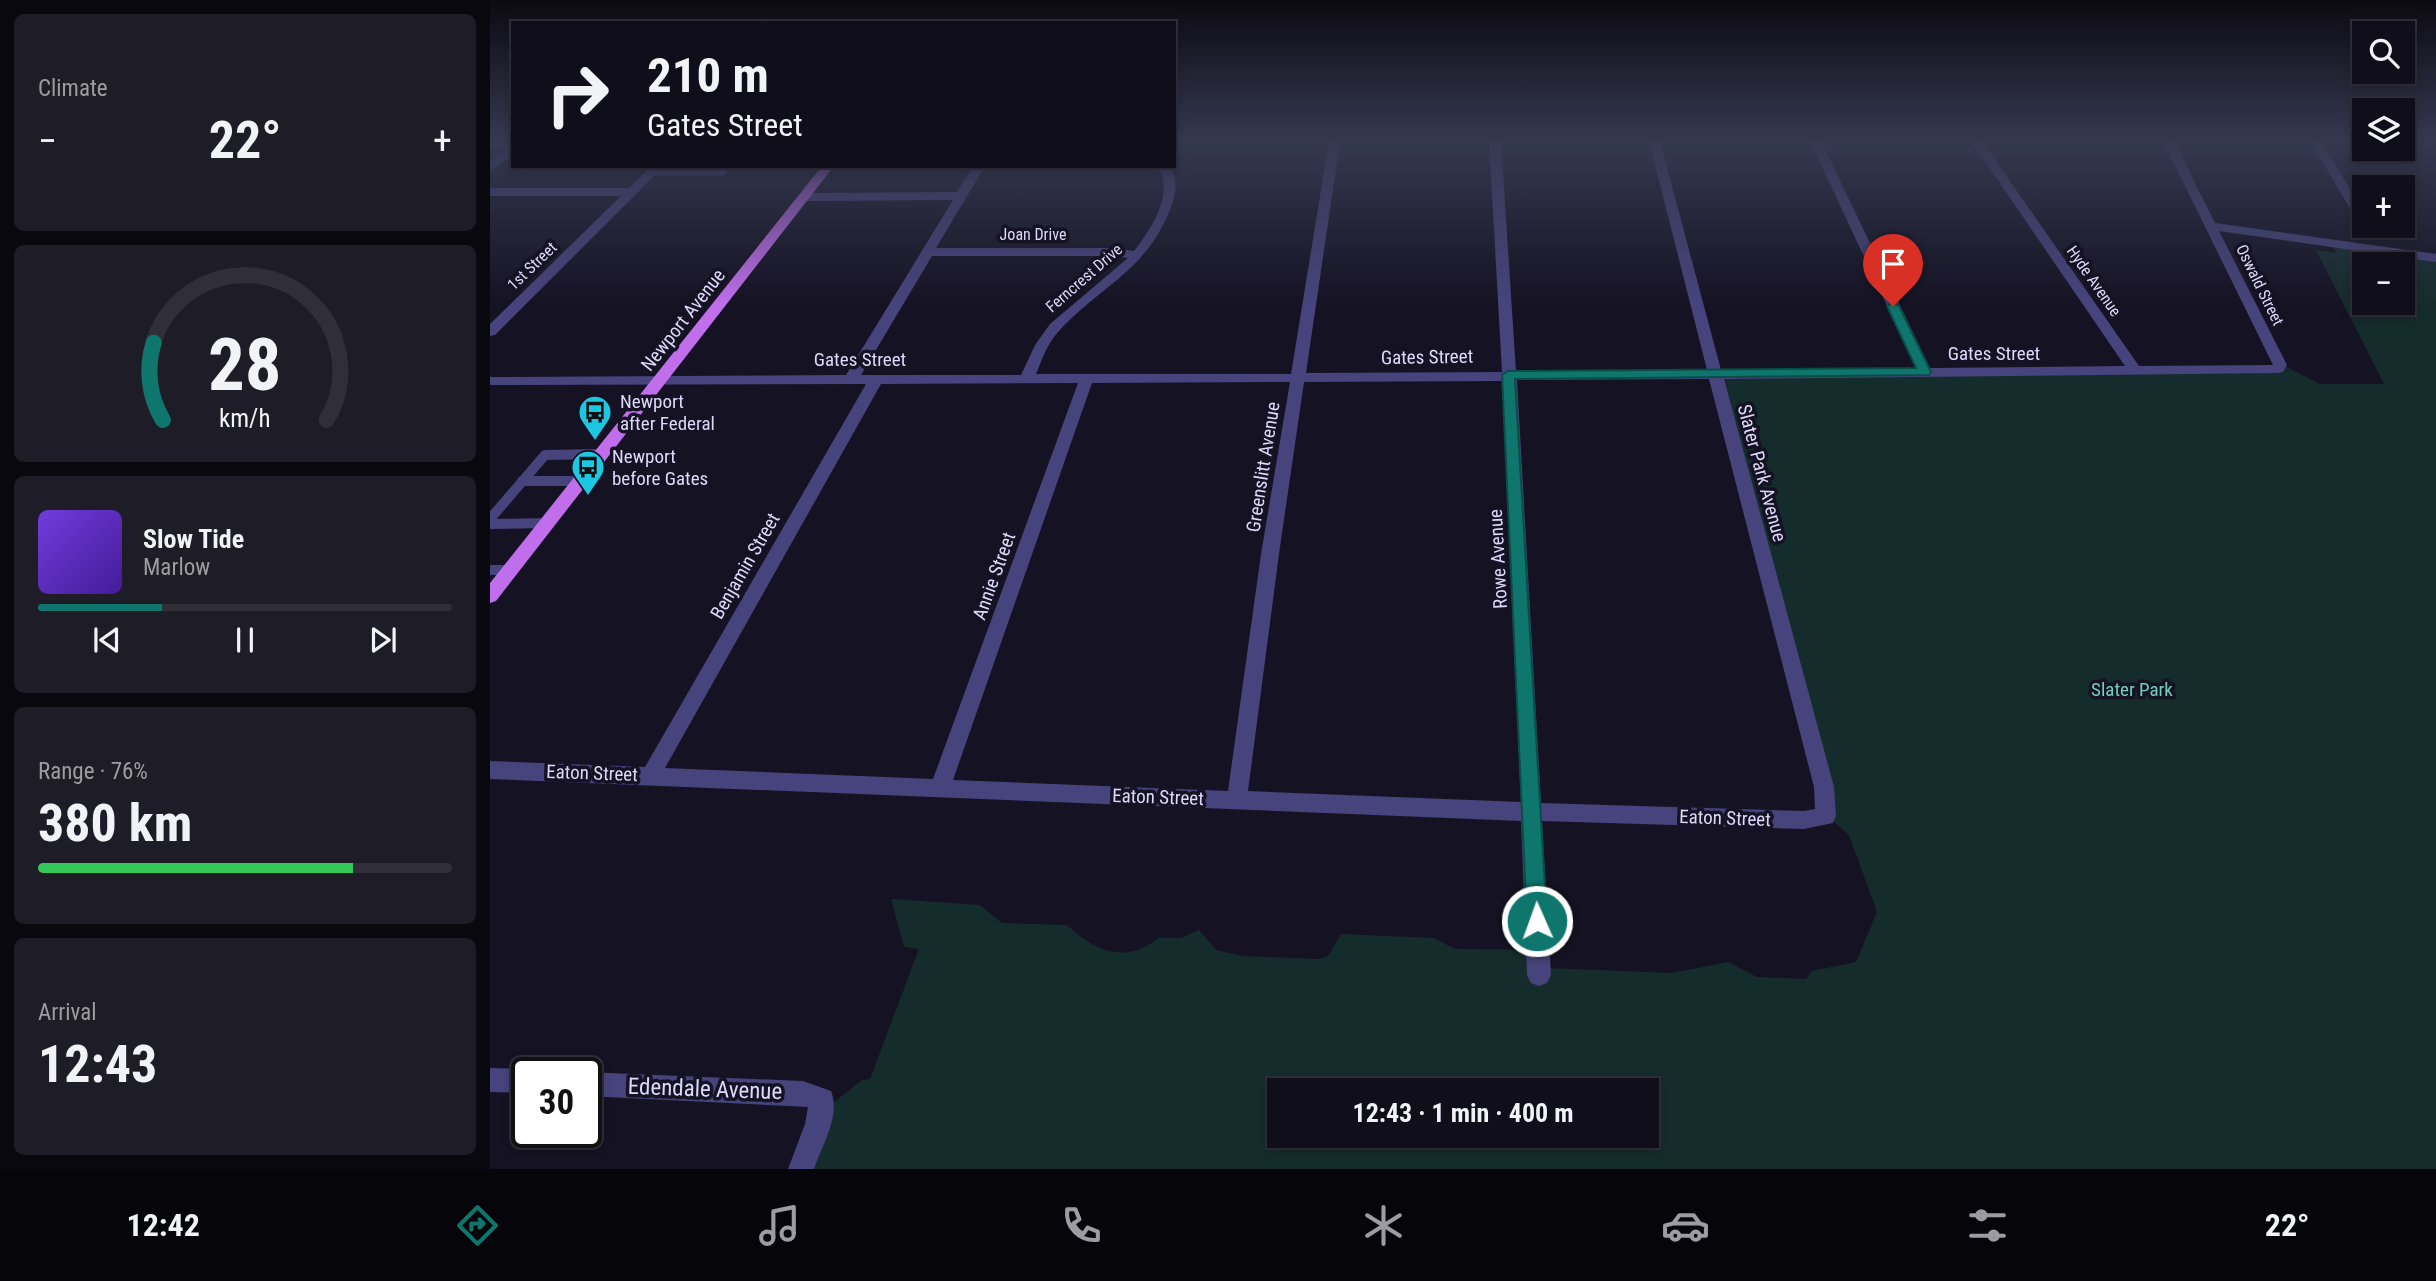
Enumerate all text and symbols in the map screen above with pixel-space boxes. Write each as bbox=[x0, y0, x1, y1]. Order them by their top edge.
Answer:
map controls bbox=[2352, 21, 2415, 315]
button: search bbox=[2352, 21, 2415, 84]
text: 210 m bbox=[647, 47, 769, 104]
icon: right bbox=[532, 49, 623, 140]
text: Climate bbox=[38, 75, 108, 102]
button: layers bbox=[2352, 98, 2415, 161]
text: Gates Street bbox=[647, 106, 803, 144]
text: 22° bbox=[209, 110, 281, 171]
text: − bbox=[38, 119, 57, 163]
text: + bbox=[433, 119, 452, 163]
button: + bbox=[2352, 175, 2415, 238]
street label: Joan Drive bbox=[1000, 225, 1066, 244]
pin bbox=[1863, 234, 1923, 306]
street label: 1st Street bbox=[503, 238, 561, 294]
street label: Ferncrest Drive bbox=[1042, 240, 1126, 316]
street label: Oswald Street bbox=[2232, 241, 2288, 329]
street label: Hyde Avenue bbox=[2063, 242, 2125, 320]
icon: arrive bbox=[1874, 245, 1912, 283]
button: − bbox=[2352, 252, 2415, 315]
street label: Newport Avenue bbox=[636, 264, 730, 375]
text: 28 bbox=[208, 322, 282, 408]
street label: Gates Street bbox=[1948, 342, 2040, 365]
street label: Gates Street bbox=[1381, 345, 1473, 369]
street label: Gates Street bbox=[814, 348, 906, 371]
place label: Newport after Federal bbox=[620, 390, 715, 435]
bus stop icon: Newport after Federal bbox=[576, 393, 614, 442]
street label: Greenslitt Avenue bbox=[1241, 400, 1285, 534]
street label: Slater Park Avenue bbox=[1733, 402, 1791, 544]
text: km/h bbox=[219, 403, 271, 432]
place label: Newport before Gates bbox=[612, 445, 708, 490]
bus stop icon: Newport before Gates bbox=[569, 448, 607, 497]
street label: Rowe Avenue bbox=[1484, 508, 1512, 610]
street label: Benjamin Street bbox=[705, 509, 785, 623]
text: Slow Tide bbox=[143, 524, 244, 554]
street label: Annie Street bbox=[968, 529, 1020, 623]
text: Marlow bbox=[143, 554, 210, 581]
icon: previous bbox=[88, 621, 126, 659]
icon: pause bbox=[226, 621, 264, 659]
icon: next bbox=[364, 621, 402, 659]
park label: Slater Park bbox=[2091, 678, 2173, 701]
text: Range · 76% bbox=[38, 758, 148, 785]
street label: Eaton Street bbox=[546, 760, 638, 786]
street label: Eaton Street bbox=[1112, 784, 1204, 810]
text: 380 km bbox=[38, 793, 192, 854]
street label: Eaton Street bbox=[1679, 805, 1771, 831]
position arrow bbox=[1500, 884, 1574, 958]
text: Arrival bbox=[38, 999, 97, 1026]
text: 12:43 bbox=[38, 1034, 157, 1095]
speed limit sign: 30 bbox=[511, 1057, 602, 1148]
street label: Edendale Avenue bbox=[627, 1073, 783, 1105]
text: 12:43 · 1 min · 400 m bbox=[1353, 1098, 1573, 1128]
icon: directions bbox=[453, 1201, 502, 1250]
icon: music bbox=[755, 1201, 804, 1250]
icon: phone bbox=[1057, 1201, 1106, 1250]
icon: climate bbox=[1359, 1201, 1408, 1250]
icon: car bbox=[1661, 1201, 1710, 1250]
icon: filters bbox=[1963, 1201, 2012, 1250]
text: 12:42 bbox=[126, 1206, 200, 1244]
text: 22° bbox=[2265, 1206, 2309, 1244]

